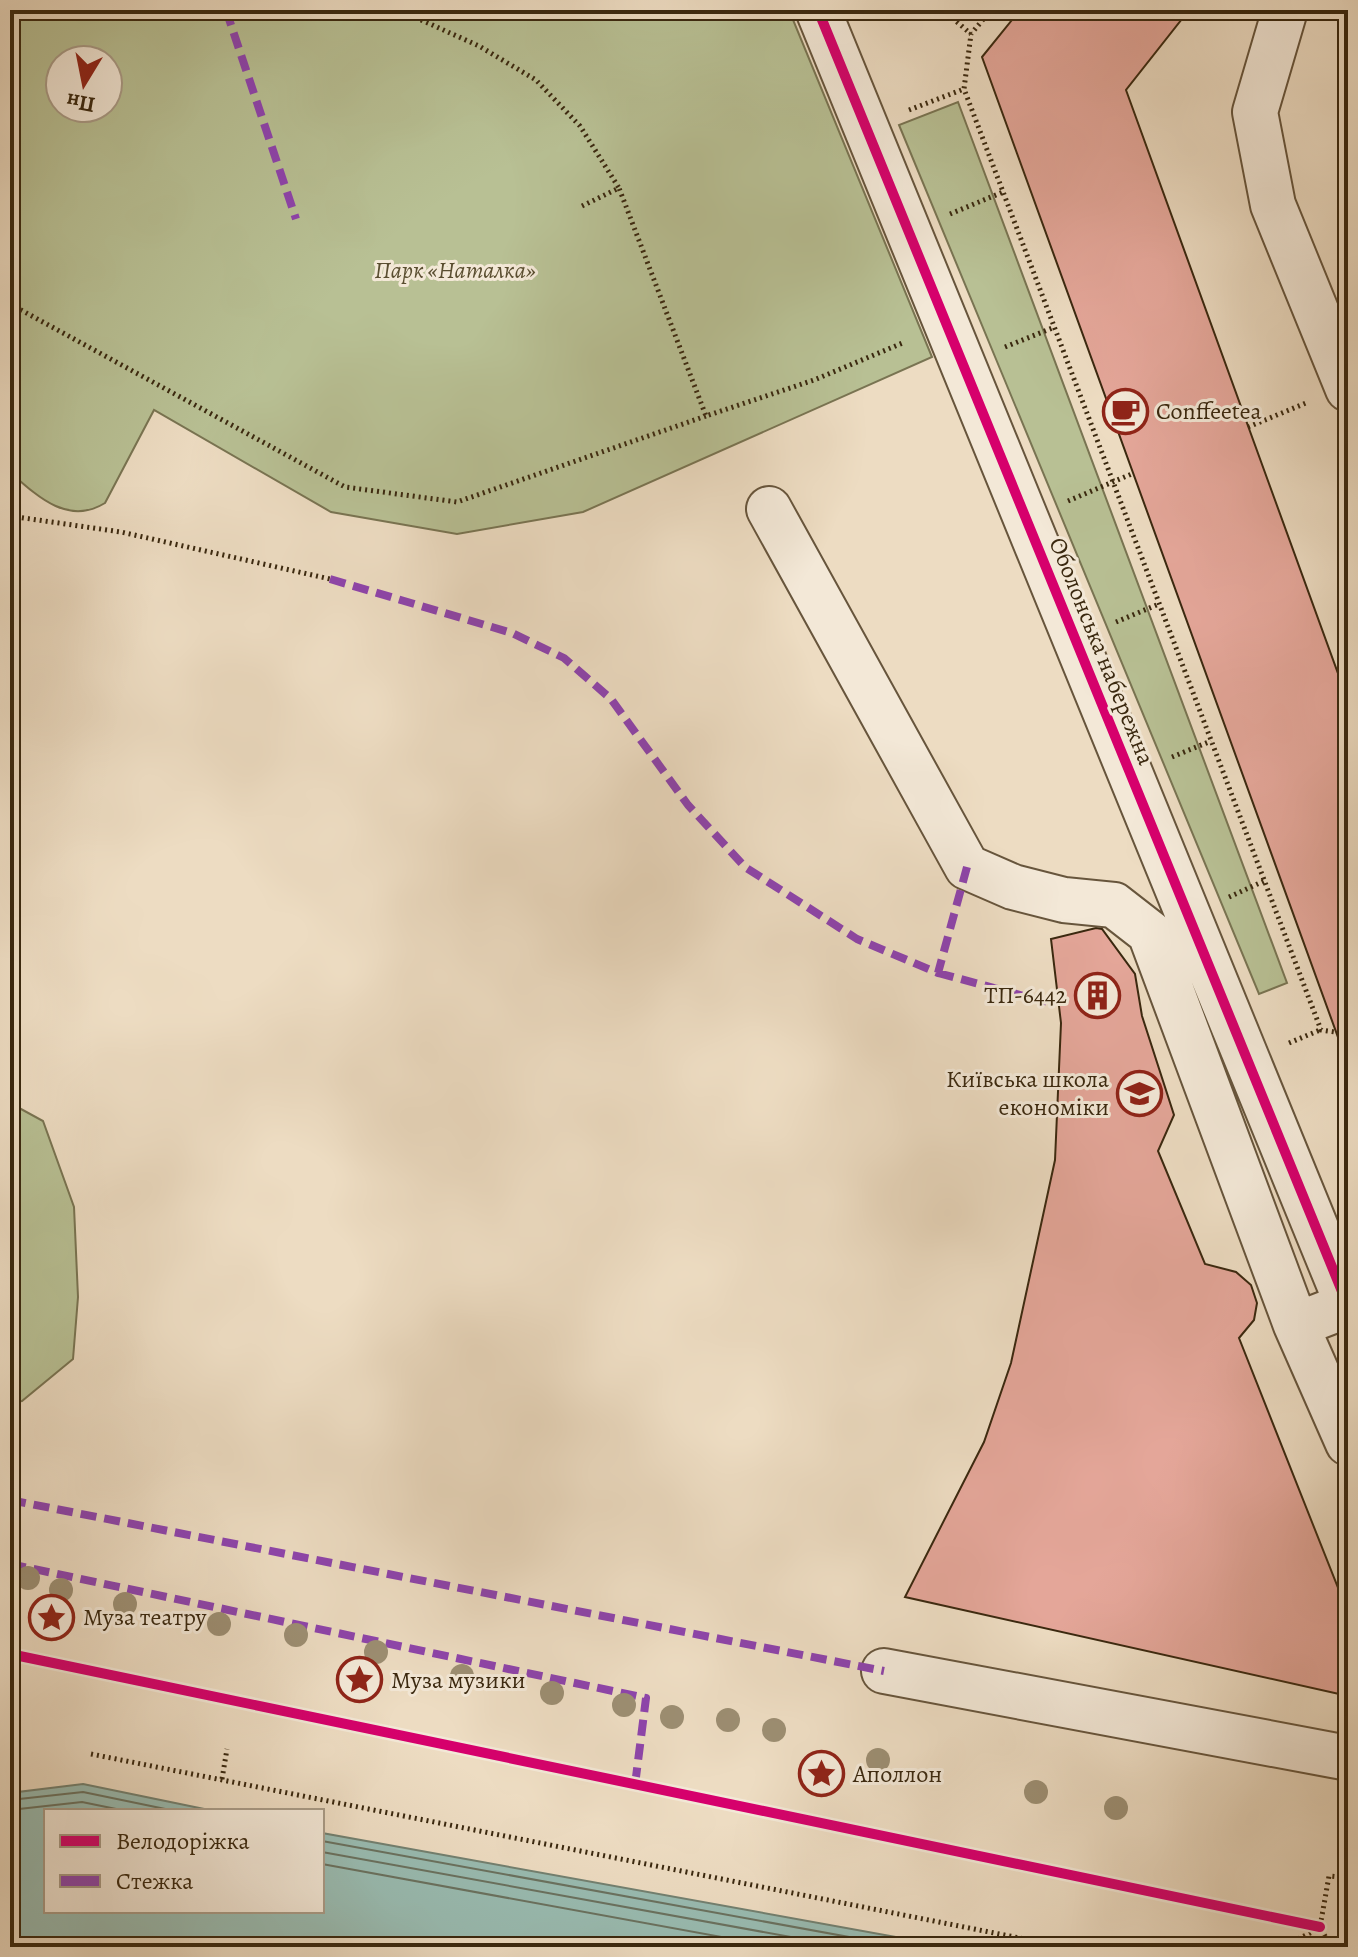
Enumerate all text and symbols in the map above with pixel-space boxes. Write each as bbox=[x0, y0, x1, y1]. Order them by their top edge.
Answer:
north arrow bbox=[44, 44, 124, 124]
text: Пн bbox=[64, 85, 97, 120]
park label: Парк «Наталка» bbox=[374, 254, 536, 286]
cafe icon: Conffeetea bbox=[1101, 387, 1149, 435]
place label: Conffeetea bbox=[1156, 395, 1263, 427]
street label: Оболонська набережна bbox=[1042, 532, 1162, 770]
building icon: ТП-6442 bbox=[1074, 971, 1122, 1019]
place label: ТП-6442 bbox=[984, 979, 1067, 1011]
place label: Київська школа економіки bbox=[946, 1063, 1109, 1123]
school or university icon: Київська школа економіки bbox=[1116, 1069, 1164, 1117]
place icon: Муза театру bbox=[28, 1593, 76, 1641]
place label: Муза театру bbox=[83, 1601, 206, 1633]
place icon: Муза музики bbox=[336, 1656, 384, 1704]
place label: Муза музики bbox=[391, 1664, 526, 1696]
place icon: Аполлон bbox=[798, 1750, 846, 1798]
place label: Аполлон bbox=[852, 1758, 942, 1790]
legend bbox=[44, 1809, 324, 1913]
text: Велодоріжка bbox=[116, 1825, 250, 1857]
text: Стежка bbox=[116, 1865, 193, 1897]

